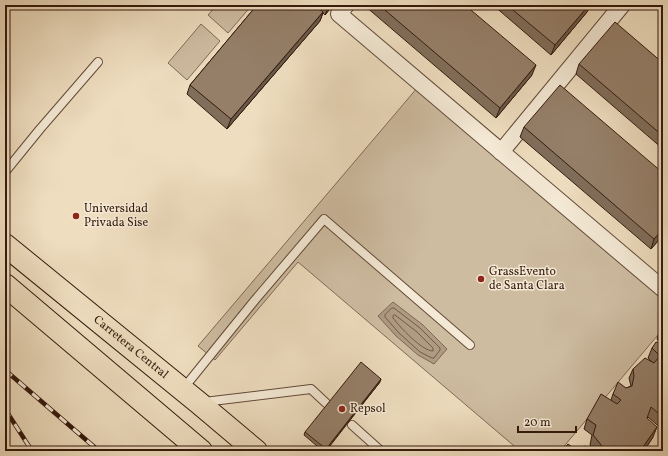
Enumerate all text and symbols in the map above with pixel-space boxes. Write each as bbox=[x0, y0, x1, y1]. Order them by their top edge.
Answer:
place label: Universidad Privada Sise bbox=[84, 201, 148, 231]
marker: Universidad Privada Sise bbox=[71, 211, 81, 221]
place label: GrassEvento de Santa Clara bbox=[489, 264, 565, 294]
marker: GrassEvento de Santa Clara bbox=[476, 274, 486, 284]
street label: Carretera Central bbox=[90, 312, 172, 383]
place label: Repsol bbox=[350, 401, 386, 417]
marker: Repsol bbox=[337, 404, 347, 414]
scale bar bbox=[518, 408, 576, 434]
text: 20 m bbox=[524, 415, 551, 431]

